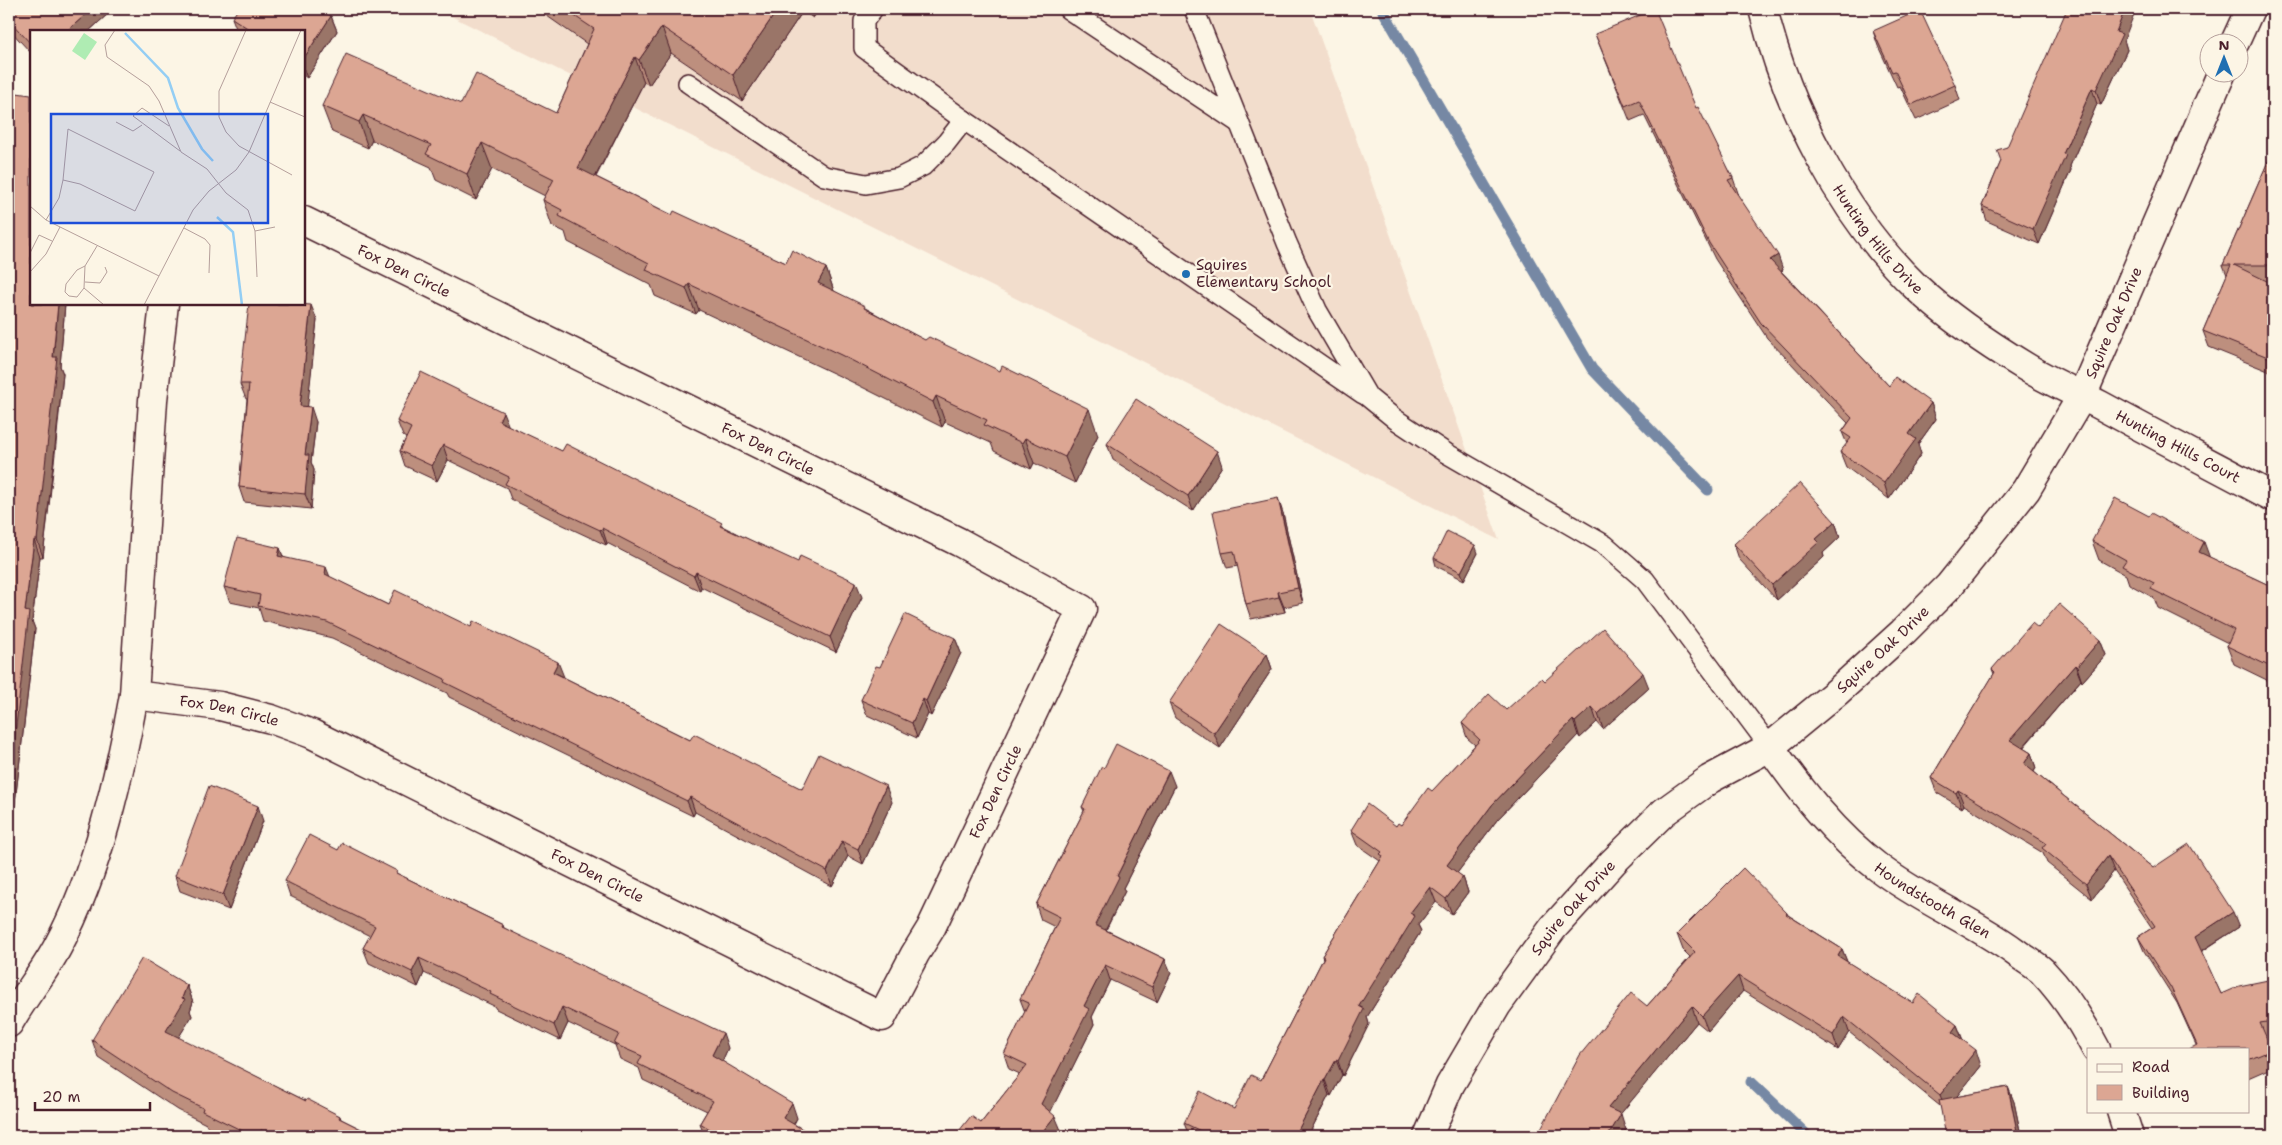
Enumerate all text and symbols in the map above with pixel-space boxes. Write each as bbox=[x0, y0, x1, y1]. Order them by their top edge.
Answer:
inset map bbox=[30, 30, 305, 305]
north arrow bbox=[2200, 32, 2250, 82]
text: N bbox=[2218, 36, 2230, 54]
street label: Hunting Hills Drive bbox=[1828, 181, 1928, 299]
street label: Fox Den Circle bbox=[354, 240, 454, 302]
place label: Squires Elementary School bbox=[1196, 255, 1332, 292]
street label: Squire Oak Drive bbox=[2081, 264, 2147, 382]
marker: Squires Elementary School bbox=[1180, 268, 1192, 280]
street label: Hunting Hills Court bbox=[2112, 405, 2244, 488]
street label: Fox Den Circle bbox=[718, 418, 818, 480]
street label: Squire Oak Drive bbox=[1832, 601, 1934, 698]
street label: Fox Den Circle bbox=[178, 691, 282, 731]
street label: Fox Den Circle bbox=[965, 742, 1026, 842]
street label: Fox Den Circle bbox=[548, 844, 648, 907]
street label: Squire Oak Drive bbox=[1526, 856, 1620, 959]
street label: Houndstooth Glen bbox=[1870, 858, 1994, 943]
legend bbox=[2087, 1048, 2250, 1112]
text: Road bbox=[2132, 1057, 2170, 1077]
scale bar bbox=[35, 1080, 150, 1112]
text: Building bbox=[2132, 1083, 2189, 1103]
text: 20 m bbox=[42, 1087, 81, 1107]

